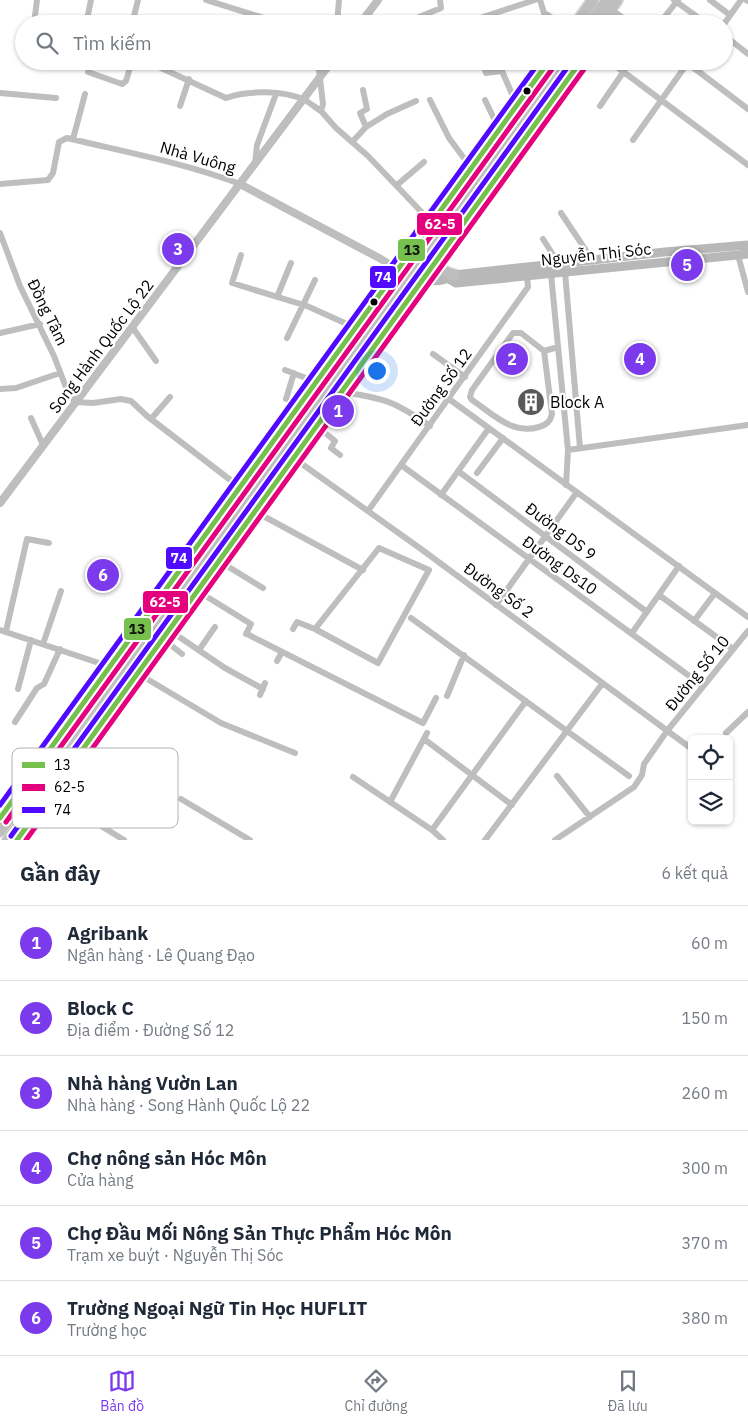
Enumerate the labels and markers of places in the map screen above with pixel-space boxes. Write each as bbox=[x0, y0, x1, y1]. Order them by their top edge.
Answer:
unlabelled marker bbox=[522, 86, 532, 96]
pin: 3 bbox=[162, 230, 194, 268]
pin: 5 bbox=[671, 246, 703, 284]
unlabelled marker bbox=[369, 297, 379, 307]
pin: 2 bbox=[496, 340, 528, 378]
pin: 4 bbox=[624, 340, 656, 378]
building icon: Block A bbox=[516, 387, 546, 417]
pin: 1 bbox=[322, 392, 354, 430]
place label: Block A bbox=[550, 392, 604, 412]
pin: 6 bbox=[87, 556, 119, 594]

